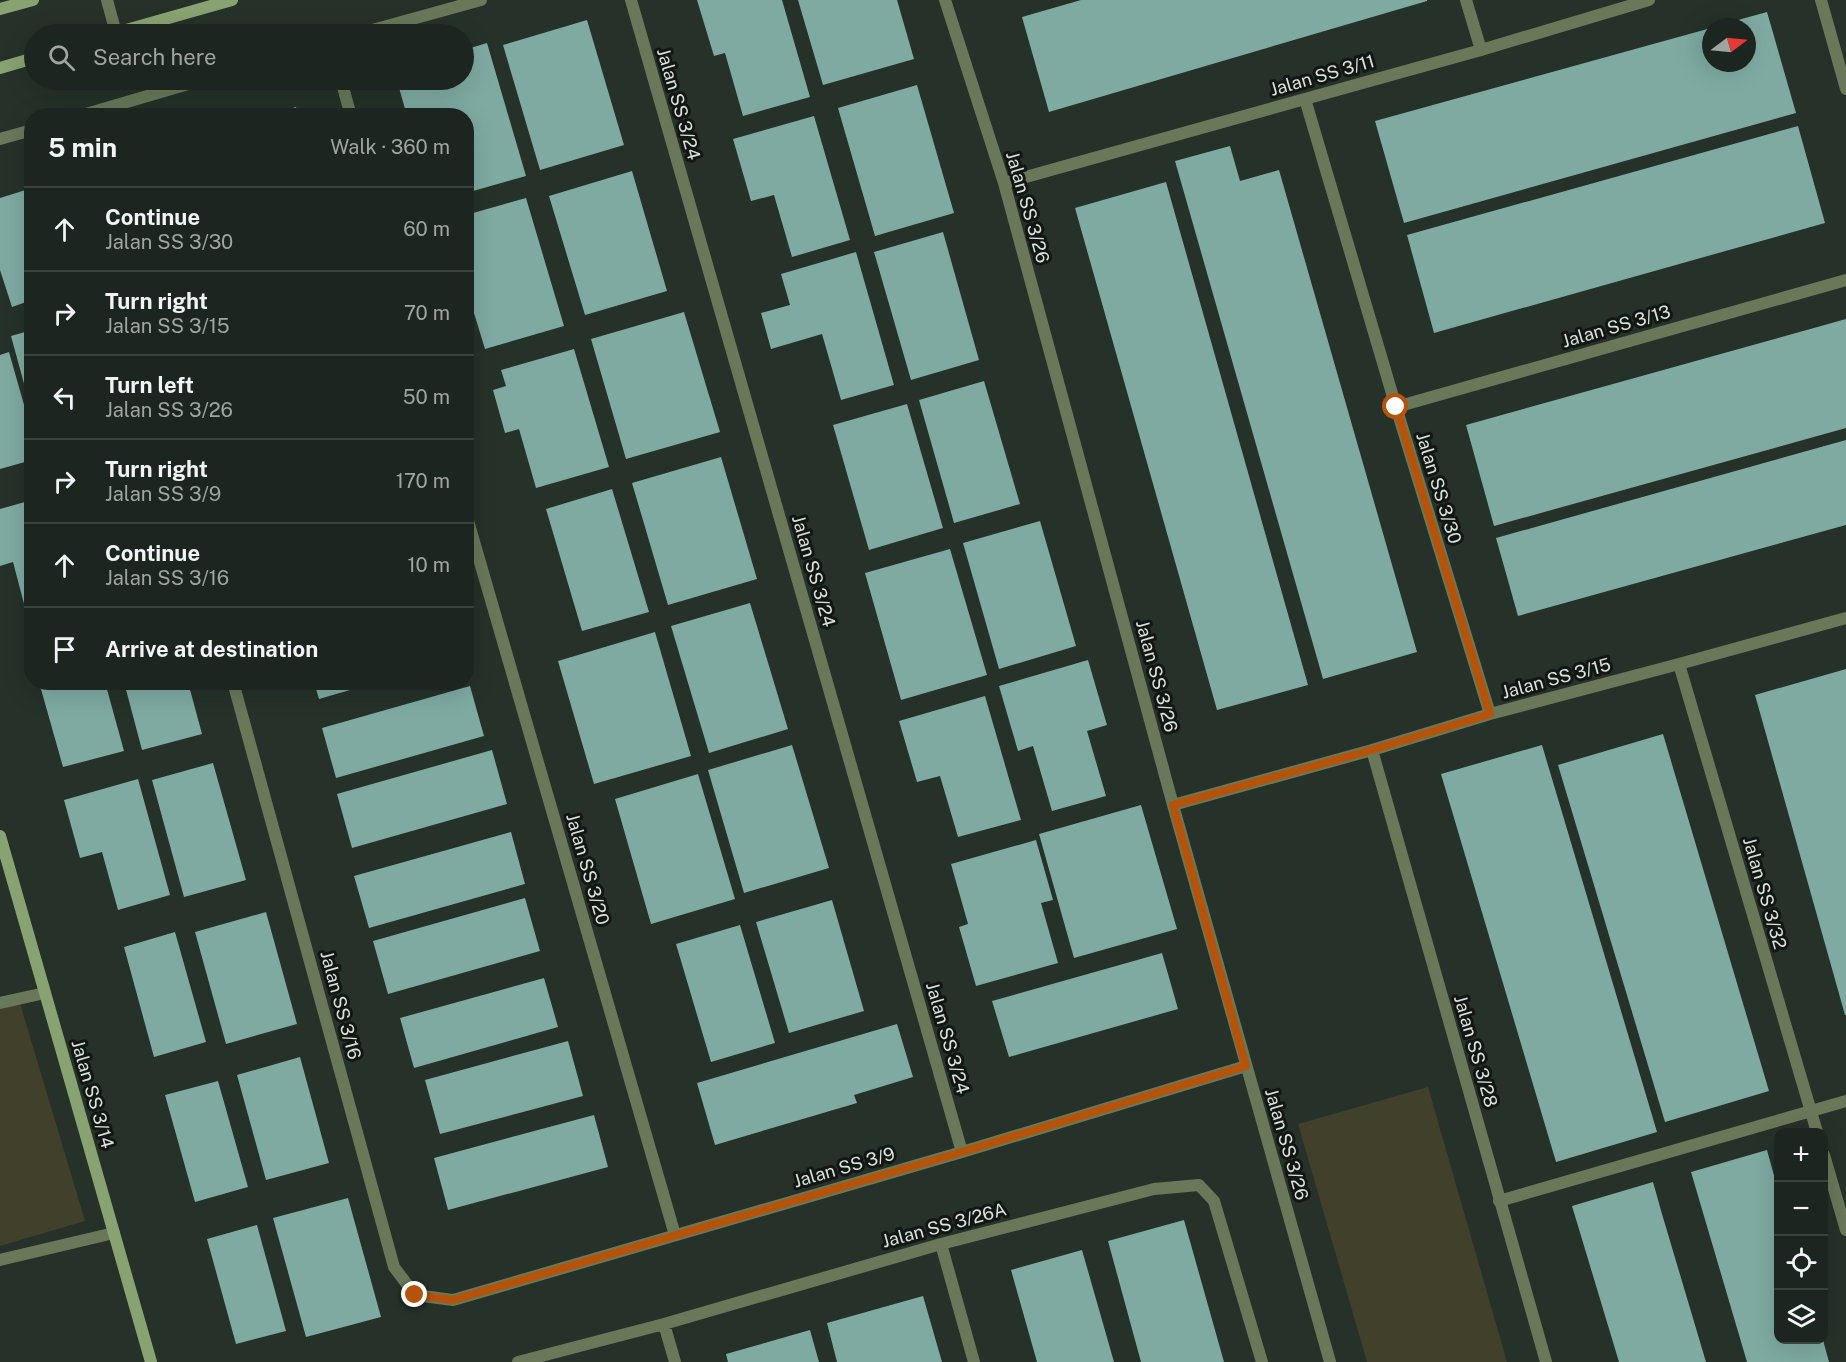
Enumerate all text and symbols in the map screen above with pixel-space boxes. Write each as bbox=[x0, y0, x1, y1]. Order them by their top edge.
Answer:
north arrow bbox=[1702, 18, 1756, 72]
search box bbox=[24, 24, 474, 90]
icon: search bbox=[45, 41, 78, 74]
text: Search here bbox=[93, 44, 217, 70]
street label: Jalan SS 3/24 bbox=[653, 46, 705, 162]
street label: Jalan SS 3/11 bbox=[1267, 50, 1377, 100]
text: 5 min bbox=[48, 132, 117, 163]
text: Walk · 360 m bbox=[330, 135, 450, 159]
street label: Jalan SS 3/26 bbox=[1002, 149, 1054, 265]
text: Continue bbox=[105, 204, 200, 230]
icon: ahead bbox=[48, 213, 81, 246]
text: 60 m bbox=[403, 217, 450, 241]
text: Jalan SS 3/30 bbox=[105, 230, 233, 254]
text: Turn right bbox=[105, 288, 208, 314]
icon: right bbox=[48, 297, 81, 330]
street label: Jalan SS 3/13 bbox=[1559, 300, 1673, 352]
text: 70 m bbox=[404, 301, 450, 325]
text: Jalan SS 3/15 bbox=[105, 314, 230, 338]
text: Turn left bbox=[105, 372, 194, 398]
icon: left bbox=[48, 381, 81, 414]
text: 50 m bbox=[403, 385, 450, 409]
route start bbox=[1382, 393, 1408, 419]
text: Jalan SS 3/26 bbox=[105, 398, 233, 422]
street label: Jalan SS 3/30 bbox=[1412, 430, 1466, 546]
text: Turn right bbox=[105, 456, 208, 482]
icon: right bbox=[48, 465, 81, 498]
text: 170 m bbox=[396, 469, 450, 493]
text: Jalan SS 3/9 bbox=[105, 482, 221, 506]
street label: Jalan SS 3/24 bbox=[788, 513, 840, 629]
text: Continue bbox=[105, 540, 200, 566]
icon: ahead bbox=[48, 549, 81, 582]
text: 10 m bbox=[407, 553, 450, 577]
text: Jalan SS 3/16 bbox=[105, 566, 229, 590]
street label: Jalan SS 3/26 bbox=[1132, 618, 1182, 734]
icon: arrive bbox=[48, 633, 81, 666]
text: Arrive at destination bbox=[105, 636, 318, 662]
street label: Jalan SS 3/15 bbox=[1499, 653, 1613, 703]
street label: Jalan SS 3/20 bbox=[562, 811, 614, 927]
street label: Jalan SS 3/32 bbox=[1739, 835, 1791, 951]
street label: Jalan SS 3/16 bbox=[316, 948, 366, 1062]
street label: Jalan SS 3/24 bbox=[922, 980, 974, 1096]
street label: Jalan SS 3/28 bbox=[1450, 993, 1502, 1109]
street label: Jalan SS 3/14 bbox=[67, 1037, 119, 1151]
street label: Jalan SS 3/26 bbox=[1261, 1086, 1313, 1202]
map controls bbox=[1774, 1128, 1828, 1344]
button: + bbox=[1774, 1128, 1828, 1182]
street label: Jalan SS 3/9 bbox=[791, 1143, 897, 1191]
button: − bbox=[1774, 1182, 1828, 1236]
street label: Jalan SS 3/26A bbox=[879, 1198, 1009, 1252]
button: locate bbox=[1774, 1236, 1828, 1290]
route end bbox=[401, 1281, 427, 1307]
button: layers bbox=[1774, 1290, 1828, 1344]

